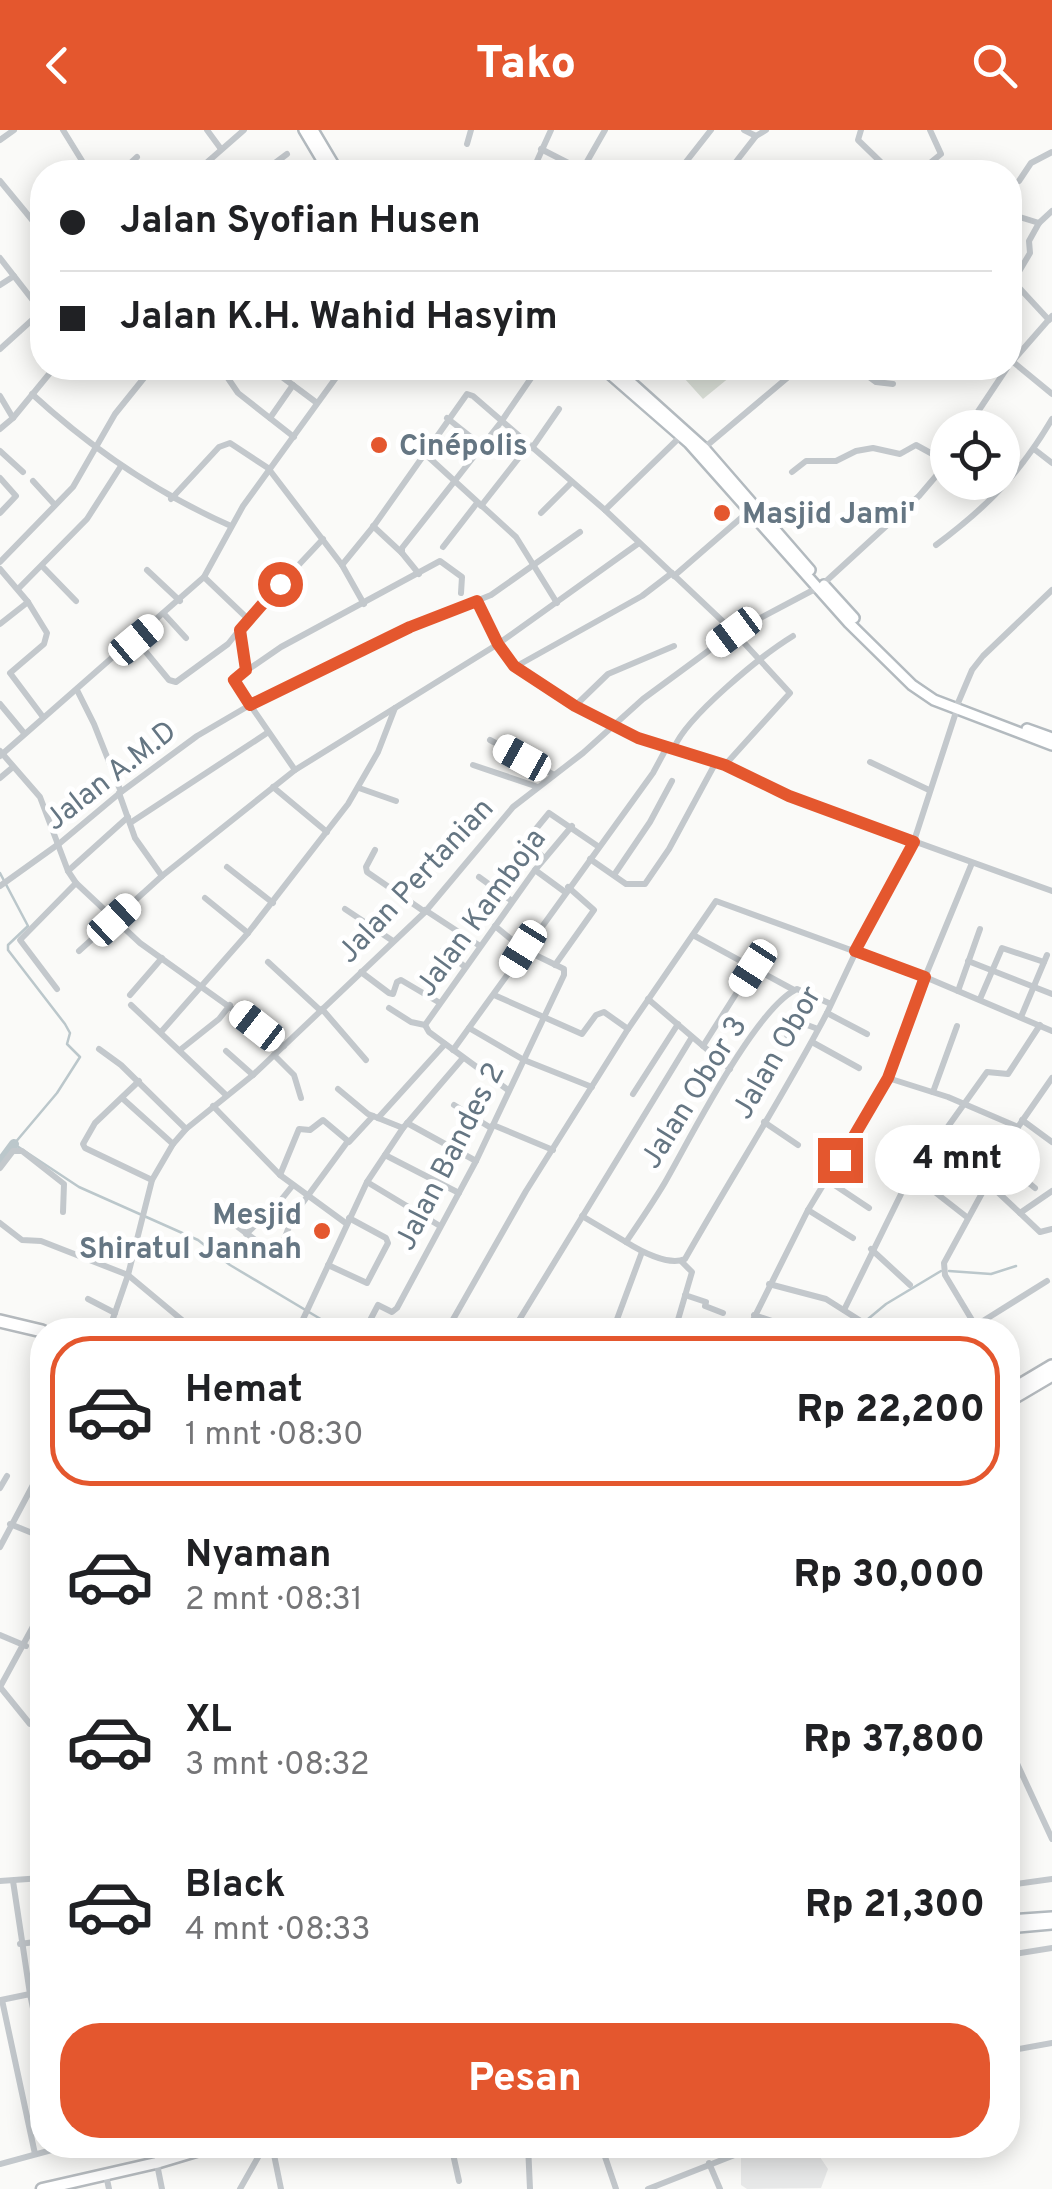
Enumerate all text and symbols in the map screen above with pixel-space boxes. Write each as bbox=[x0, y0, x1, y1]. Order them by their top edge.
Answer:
text: Tako bbox=[476, 37, 576, 94]
icon: back bbox=[30, 38, 85, 93]
icon: search bbox=[967, 38, 1022, 93]
text: Jalan Syofian Husen bbox=[120, 198, 481, 247]
text: Jalan K.H. Wahid Hasyim bbox=[120, 294, 558, 343]
map controls bbox=[930, 410, 1020, 500]
button: locate bbox=[930, 410, 1020, 500]
place label: Cinépolis bbox=[399, 429, 528, 466]
marker: Cinépolis bbox=[368, 434, 390, 456]
place label: Masjid Jami' bbox=[742, 497, 915, 534]
marker: Masjid Jami' bbox=[711, 502, 733, 524]
route start bbox=[258, 562, 303, 607]
car bbox=[701, 602, 767, 662]
car bbox=[103, 609, 169, 671]
street label: Jalan A.M.D bbox=[38, 714, 185, 840]
car bbox=[488, 730, 556, 786]
street label: Jalan Pertanian bbox=[331, 791, 503, 972]
street label: Jalan Kamboja bbox=[409, 822, 555, 1005]
car bbox=[82, 889, 146, 951]
car bbox=[494, 916, 552, 982]
car bbox=[724, 935, 782, 1001]
street label: Jalan Obor bbox=[725, 980, 831, 1126]
car bbox=[224, 996, 290, 1056]
street label: Jalan Obor 3 bbox=[634, 1010, 757, 1176]
street label: Jalan Bandes 2 bbox=[388, 1057, 514, 1257]
callout: 4 mnt bbox=[875, 1125, 1040, 1195]
route end bbox=[818, 1138, 863, 1183]
text: 4 mnt bbox=[913, 1140, 1002, 1180]
place label: Mesjid Shiratul Jannah bbox=[79, 1198, 302, 1269]
marker: Mesjid Shiratul Jannah bbox=[311, 1220, 333, 1242]
icon: car bbox=[65, 1366, 155, 1456]
text: Hemat bbox=[185, 1367, 303, 1416]
text: Rp 22,200 bbox=[797, 1387, 985, 1436]
text: 1 mnt · 08:30 bbox=[185, 1416, 363, 1456]
icon: car bbox=[65, 1531, 155, 1621]
text: Nyaman bbox=[185, 1532, 332, 1581]
text: Rp 30,000 bbox=[793, 1552, 985, 1601]
text: 2 mnt · 08:31 bbox=[185, 1581, 363, 1621]
icon: car bbox=[65, 1696, 155, 1786]
text: XL bbox=[185, 1697, 232, 1746]
text: Rp 37,800 bbox=[803, 1717, 985, 1766]
text: 3 mnt · 08:32 bbox=[185, 1746, 369, 1786]
icon: car bbox=[65, 1861, 155, 1951]
text: Black bbox=[185, 1862, 285, 1911]
text: Rp 21,300 bbox=[805, 1882, 985, 1931]
text: 4 mnt · 08:33 bbox=[185, 1911, 370, 1951]
button: Pesan bbox=[60, 2023, 990, 2138]

